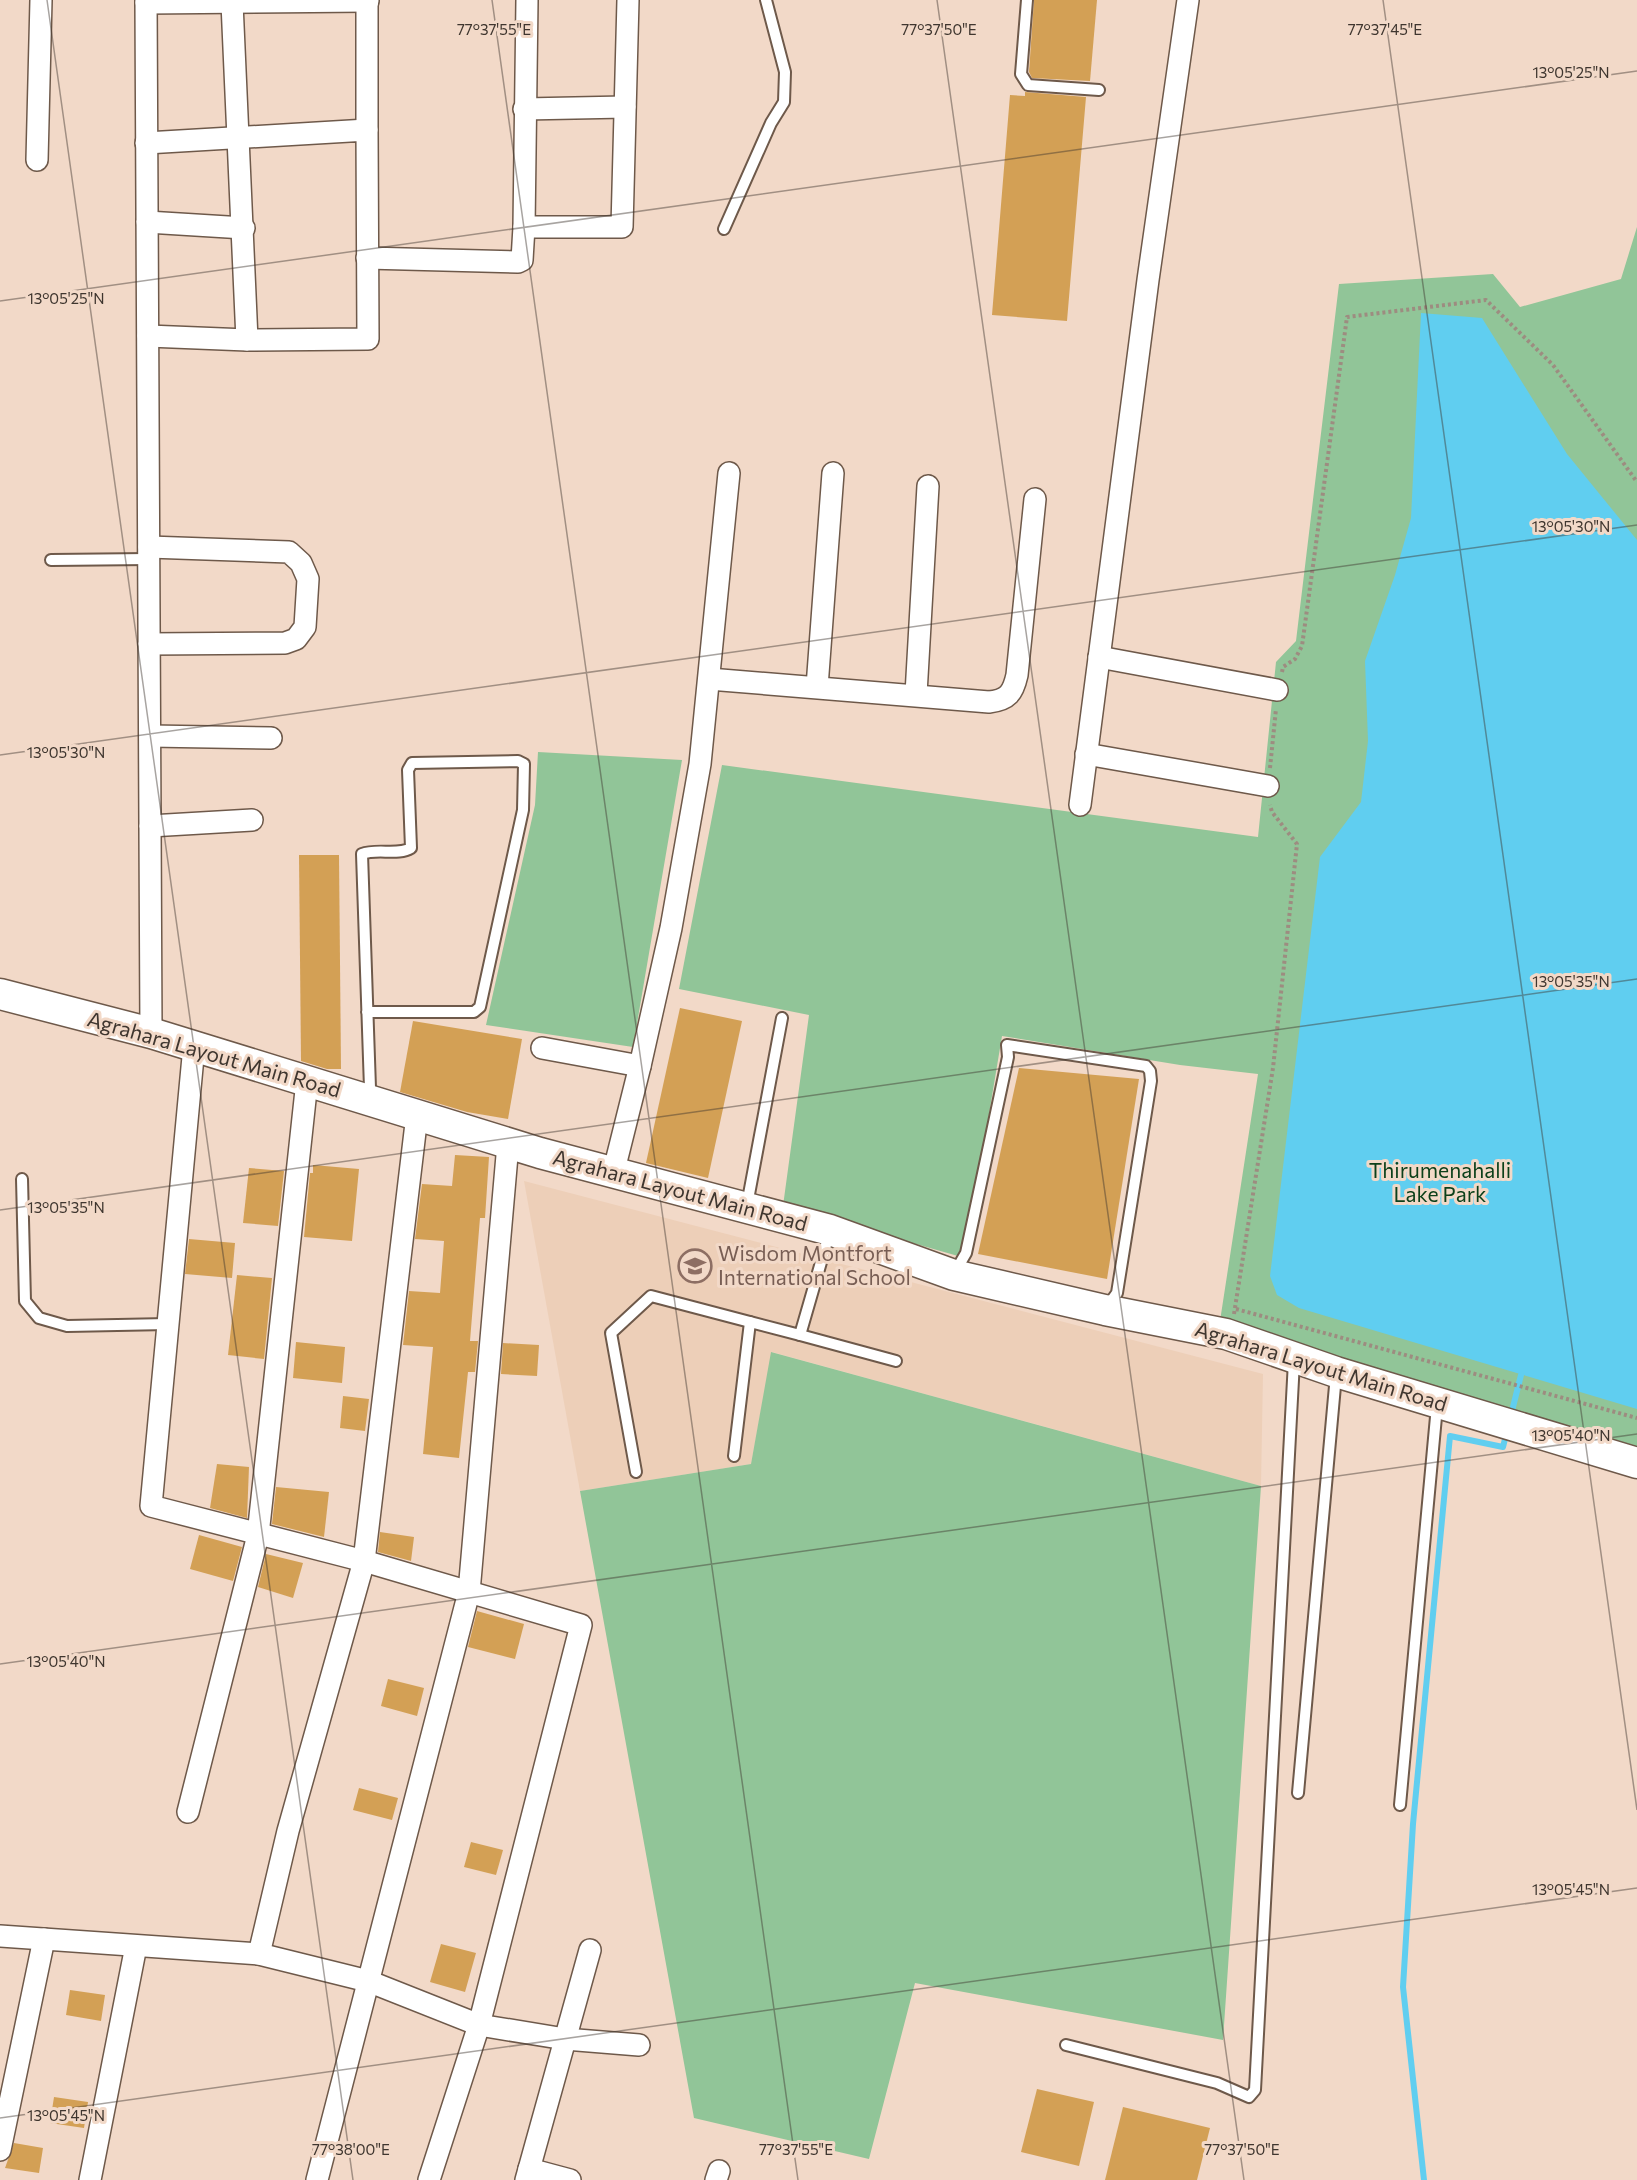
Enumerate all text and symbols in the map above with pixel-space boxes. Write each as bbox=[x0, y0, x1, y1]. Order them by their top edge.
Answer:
text: 77°37'55"E bbox=[457, 20, 531, 38]
text: 77°37'50"E bbox=[901, 20, 977, 38]
text: 77°37'45"E bbox=[1348, 20, 1422, 38]
text: 13°05'25"N bbox=[1532, 63, 1610, 81]
text: 13°05'25"N bbox=[27, 289, 105, 307]
text: 13°05'30"N bbox=[1532, 517, 1610, 535]
text: 13°05'30"N bbox=[27, 743, 105, 761]
text: 13°05'35"N bbox=[1532, 972, 1610, 990]
street label: Agrahara Layout Main Road bbox=[85, 1005, 344, 1102]
street label: Agrahara Layout Main Road bbox=[550, 1144, 810, 1236]
park label: Thirumenahalli Lake Park bbox=[1369, 1157, 1511, 1206]
text: 13°05'35"N bbox=[27, 1198, 105, 1216]
place label: Wisdom Montfort International School bbox=[718, 1240, 911, 1289]
school or university icon: Wisdom Montfort International School bbox=[677, 1248, 713, 1284]
street label: Agrahara Layout Main Road bbox=[1192, 1315, 1451, 1416]
text: 13°05'40"N bbox=[1531, 1426, 1611, 1444]
text: 13°05'40"N bbox=[26, 1652, 106, 1670]
text: 13°05'45"N bbox=[1532, 1880, 1610, 1898]
text: 13°05'45"N bbox=[27, 2106, 105, 2124]
text: 77°38'00"E bbox=[312, 2140, 390, 2158]
text: 77°37'55"E bbox=[759, 2140, 833, 2158]
text: 77°37'50"E bbox=[1204, 2140, 1280, 2158]

